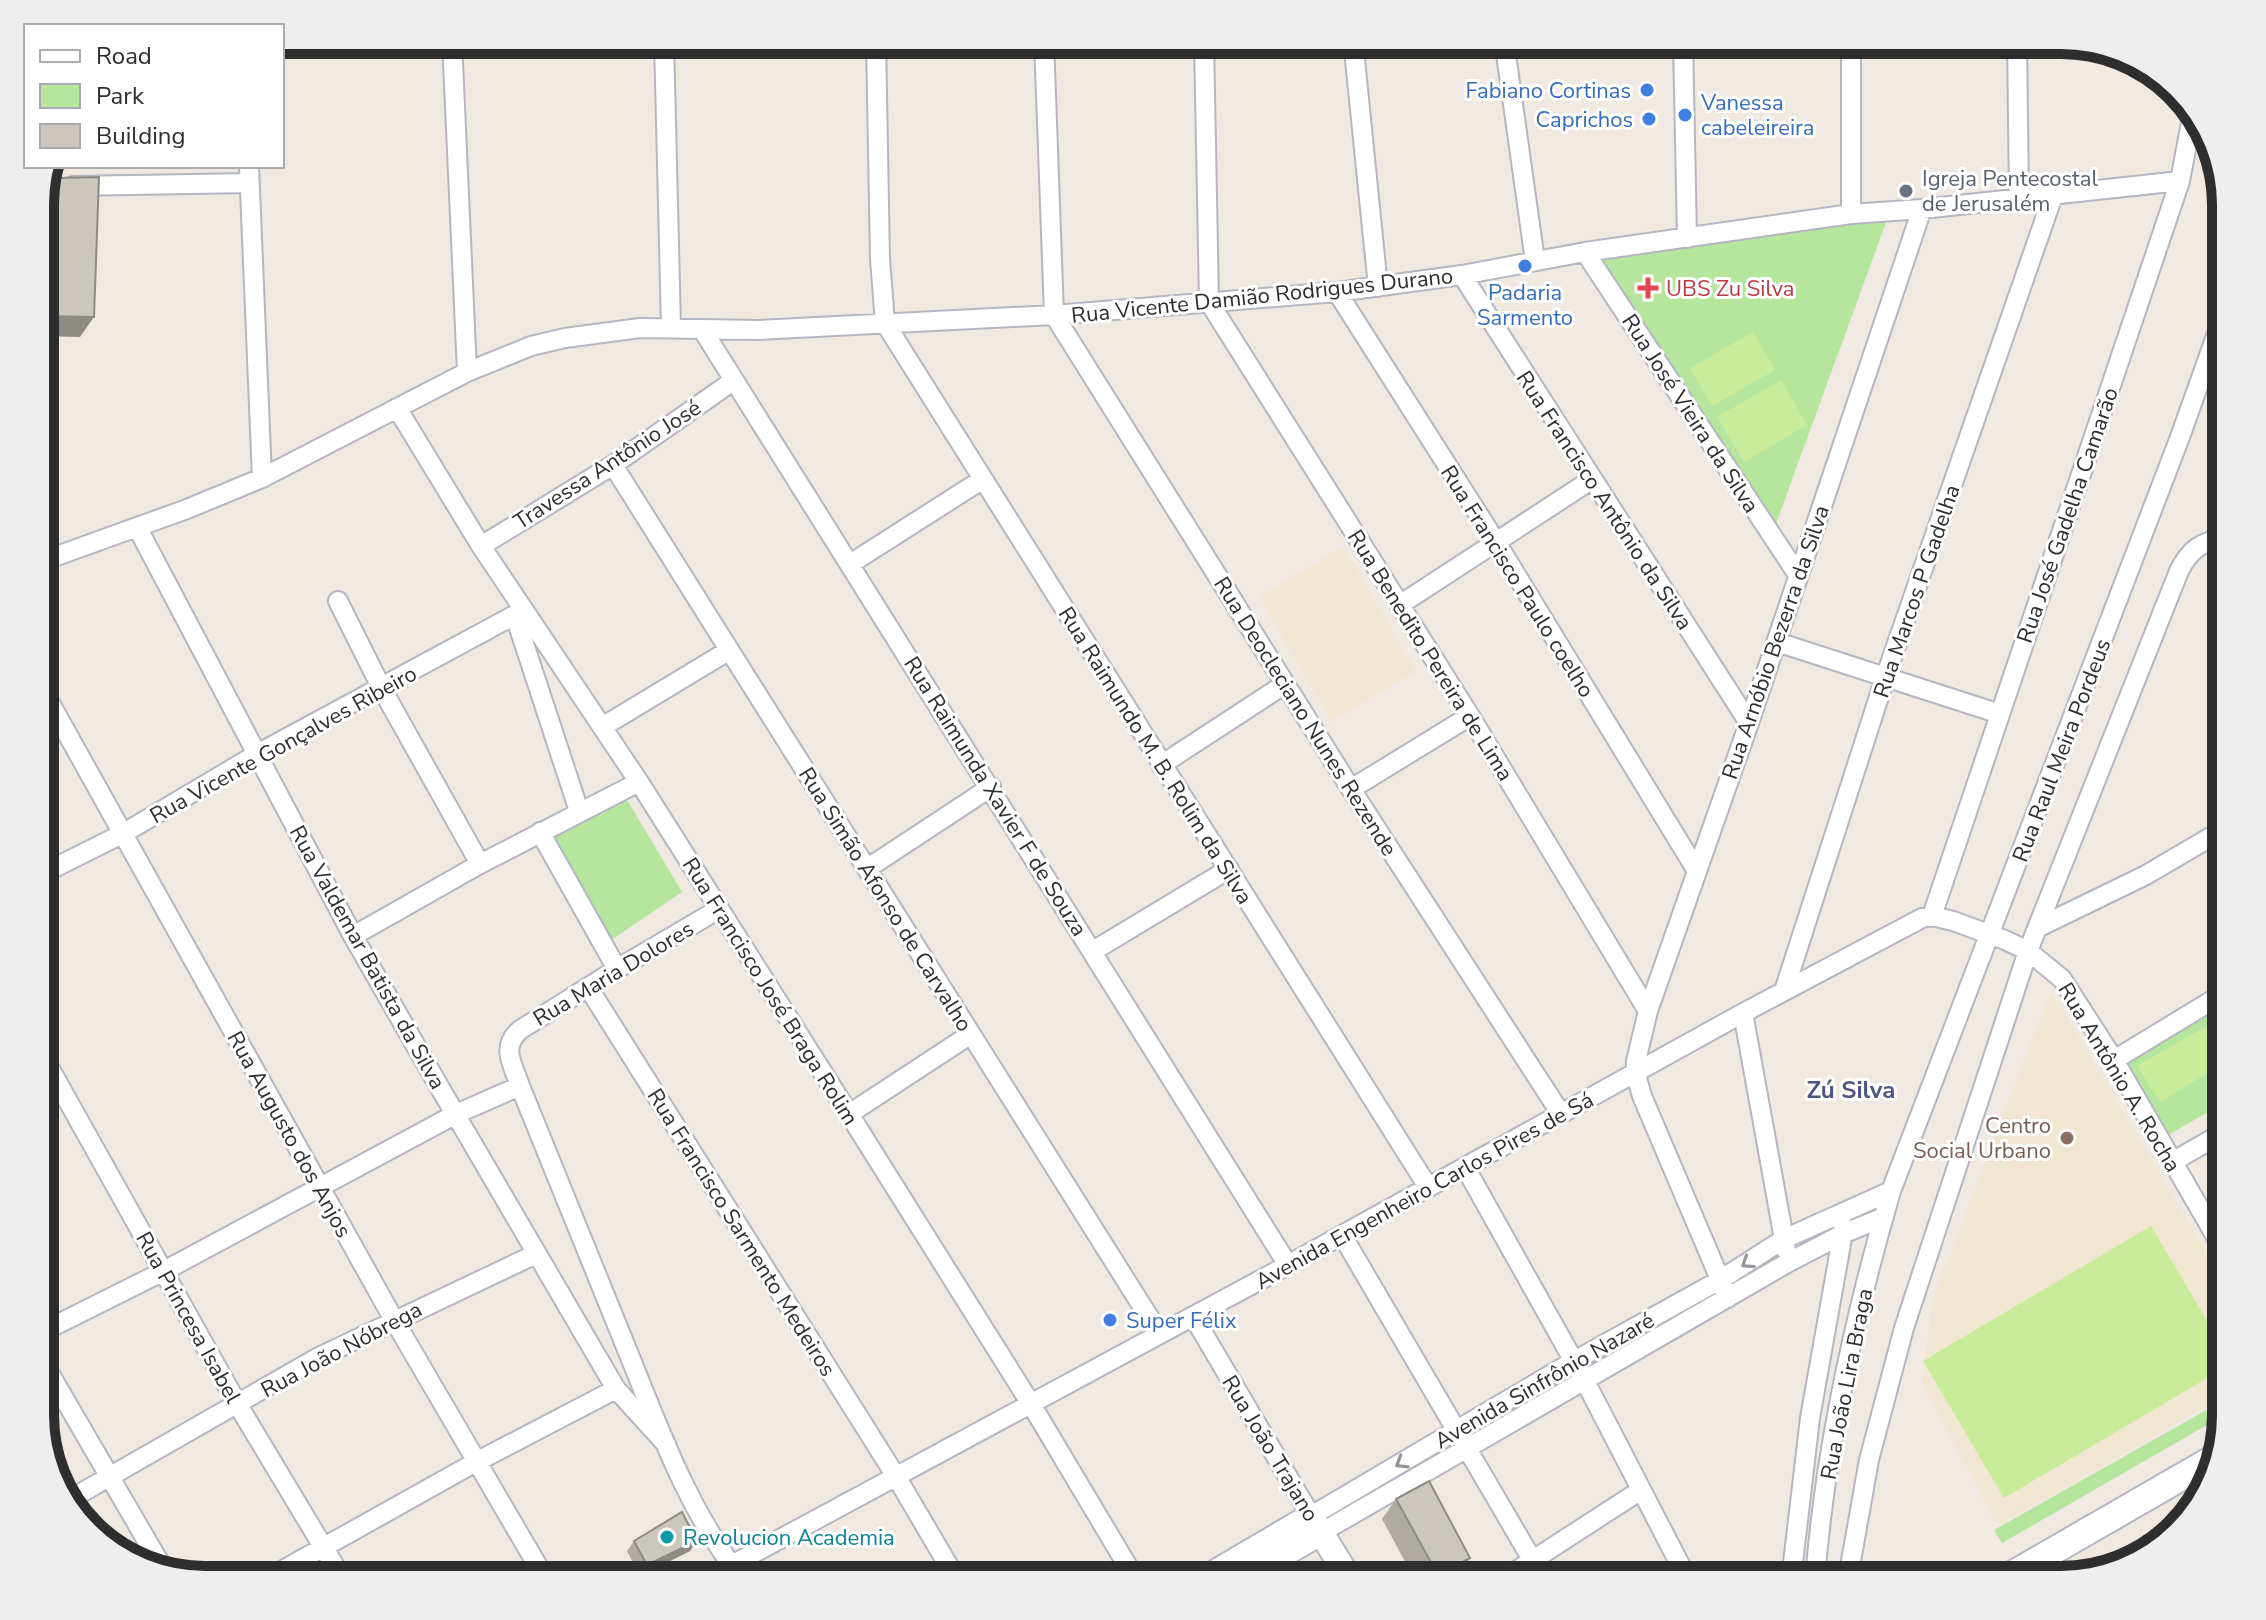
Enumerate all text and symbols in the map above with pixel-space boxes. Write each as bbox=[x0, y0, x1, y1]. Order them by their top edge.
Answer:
legend bbox=[24, 24, 284, 168]
text: Road bbox=[96, 40, 152, 72]
place label: Fabiano Cortinas bbox=[1465, 76, 1631, 106]
text: Park bbox=[96, 80, 145, 112]
marker: Fabiano Cortinas bbox=[1638, 81, 1656, 99]
place label: Vanessa cabeleireira bbox=[1700, 88, 1814, 143]
place label: Caprichos bbox=[1536, 105, 1633, 135]
marker: Vanessa cabeleireira bbox=[1676, 106, 1694, 124]
marker: Caprichos bbox=[1640, 110, 1658, 128]
text: Building bbox=[96, 120, 186, 152]
place label: Igreja Pentecostal de Jerusalém bbox=[1922, 164, 2098, 219]
marker: Igreja Pentecostal de Jerusalém bbox=[1897, 182, 1915, 200]
marker: Padaria Sarmento bbox=[1516, 257, 1534, 275]
street label: Rua Vicente Damião Rodrigues Durano bbox=[1070, 261, 1454, 331]
place label: UBS Zu Silva bbox=[1666, 274, 1794, 304]
marker: UBS Zu Silva bbox=[1637, 277, 1659, 299]
place label: Padaria Sarmento bbox=[1477, 278, 1573, 333]
street label: Rua José Vieira da Silva bbox=[1615, 308, 1766, 519]
street label: Rua Francisco Antônio da Silva bbox=[1509, 365, 1699, 636]
street label: Rua José Gadelha Camarão bbox=[2010, 384, 2126, 647]
street label: Travessa Antônio José bbox=[508, 393, 707, 537]
street label: Rua Francisco Paulo coelho bbox=[1433, 460, 1601, 703]
street label: Rua Marcos P Gadelha bbox=[1866, 481, 1968, 702]
street label: Rua Arnóbio Bezerra da Silva bbox=[1715, 501, 1837, 783]
street label: Rua Benedito Pereira de Lima bbox=[1340, 524, 1520, 787]
street label: Rua Deocleciano Nunes Rezende bbox=[1207, 571, 1404, 862]
street label: Rua Raimundo M. B. Rolim da Silva bbox=[1051, 601, 1259, 910]
street label: Rua Raul Meira Pordeus bbox=[2006, 634, 2118, 866]
street label: Rua Raimunda Xavier F de Souza bbox=[896, 651, 1094, 942]
street label: Rua Vicente Gonçalves Ribeiro bbox=[145, 659, 422, 831]
street label: Rua Simão Afonso de Carvalho bbox=[791, 762, 979, 1037]
street label: Rua Valdemar Batista da Silva bbox=[282, 820, 452, 1095]
street label: Rua Francisco José Braga Rolim bbox=[675, 852, 865, 1131]
street label: Rua Maria Dolores bbox=[528, 914, 699, 1034]
street label: Rua Antônio A. Rocha bbox=[2051, 977, 2188, 1178]
street label: Rua Augusto dos Anjos bbox=[220, 1026, 358, 1243]
district label: Zú Silva bbox=[1807, 1074, 1895, 1106]
street label: Rua Francisco Sarmento Medeiros bbox=[640, 1083, 842, 1382]
street label: Avenida Engenheiro Carlos Pires de Sá bbox=[1250, 1085, 1599, 1297]
place label: Centro Social Urbano bbox=[1913, 1111, 2051, 1166]
marker: Centro Social Urbano bbox=[2058, 1129, 2076, 1147]
street label: Rua Princesa Isabel bbox=[128, 1226, 248, 1409]
one-way arrow bbox=[1741, 1253, 1755, 1268]
street label: Rua João Lira Braga bbox=[1814, 1286, 1880, 1482]
street label: Rua João Nóbrega bbox=[256, 1295, 427, 1405]
place label: Super Félix bbox=[1126, 1306, 1237, 1336]
street label: Avenida Sinfrônio Nazaré bbox=[1429, 1306, 1660, 1456]
marker: Super Félix bbox=[1101, 1311, 1119, 1329]
street label: Rua João Trajano bbox=[1215, 1370, 1326, 1527]
one-way arrow bbox=[1395, 1453, 1410, 1469]
place label: Revolucion Academia bbox=[683, 1523, 895, 1553]
marker: Revolucion Academia bbox=[658, 1528, 676, 1546]

